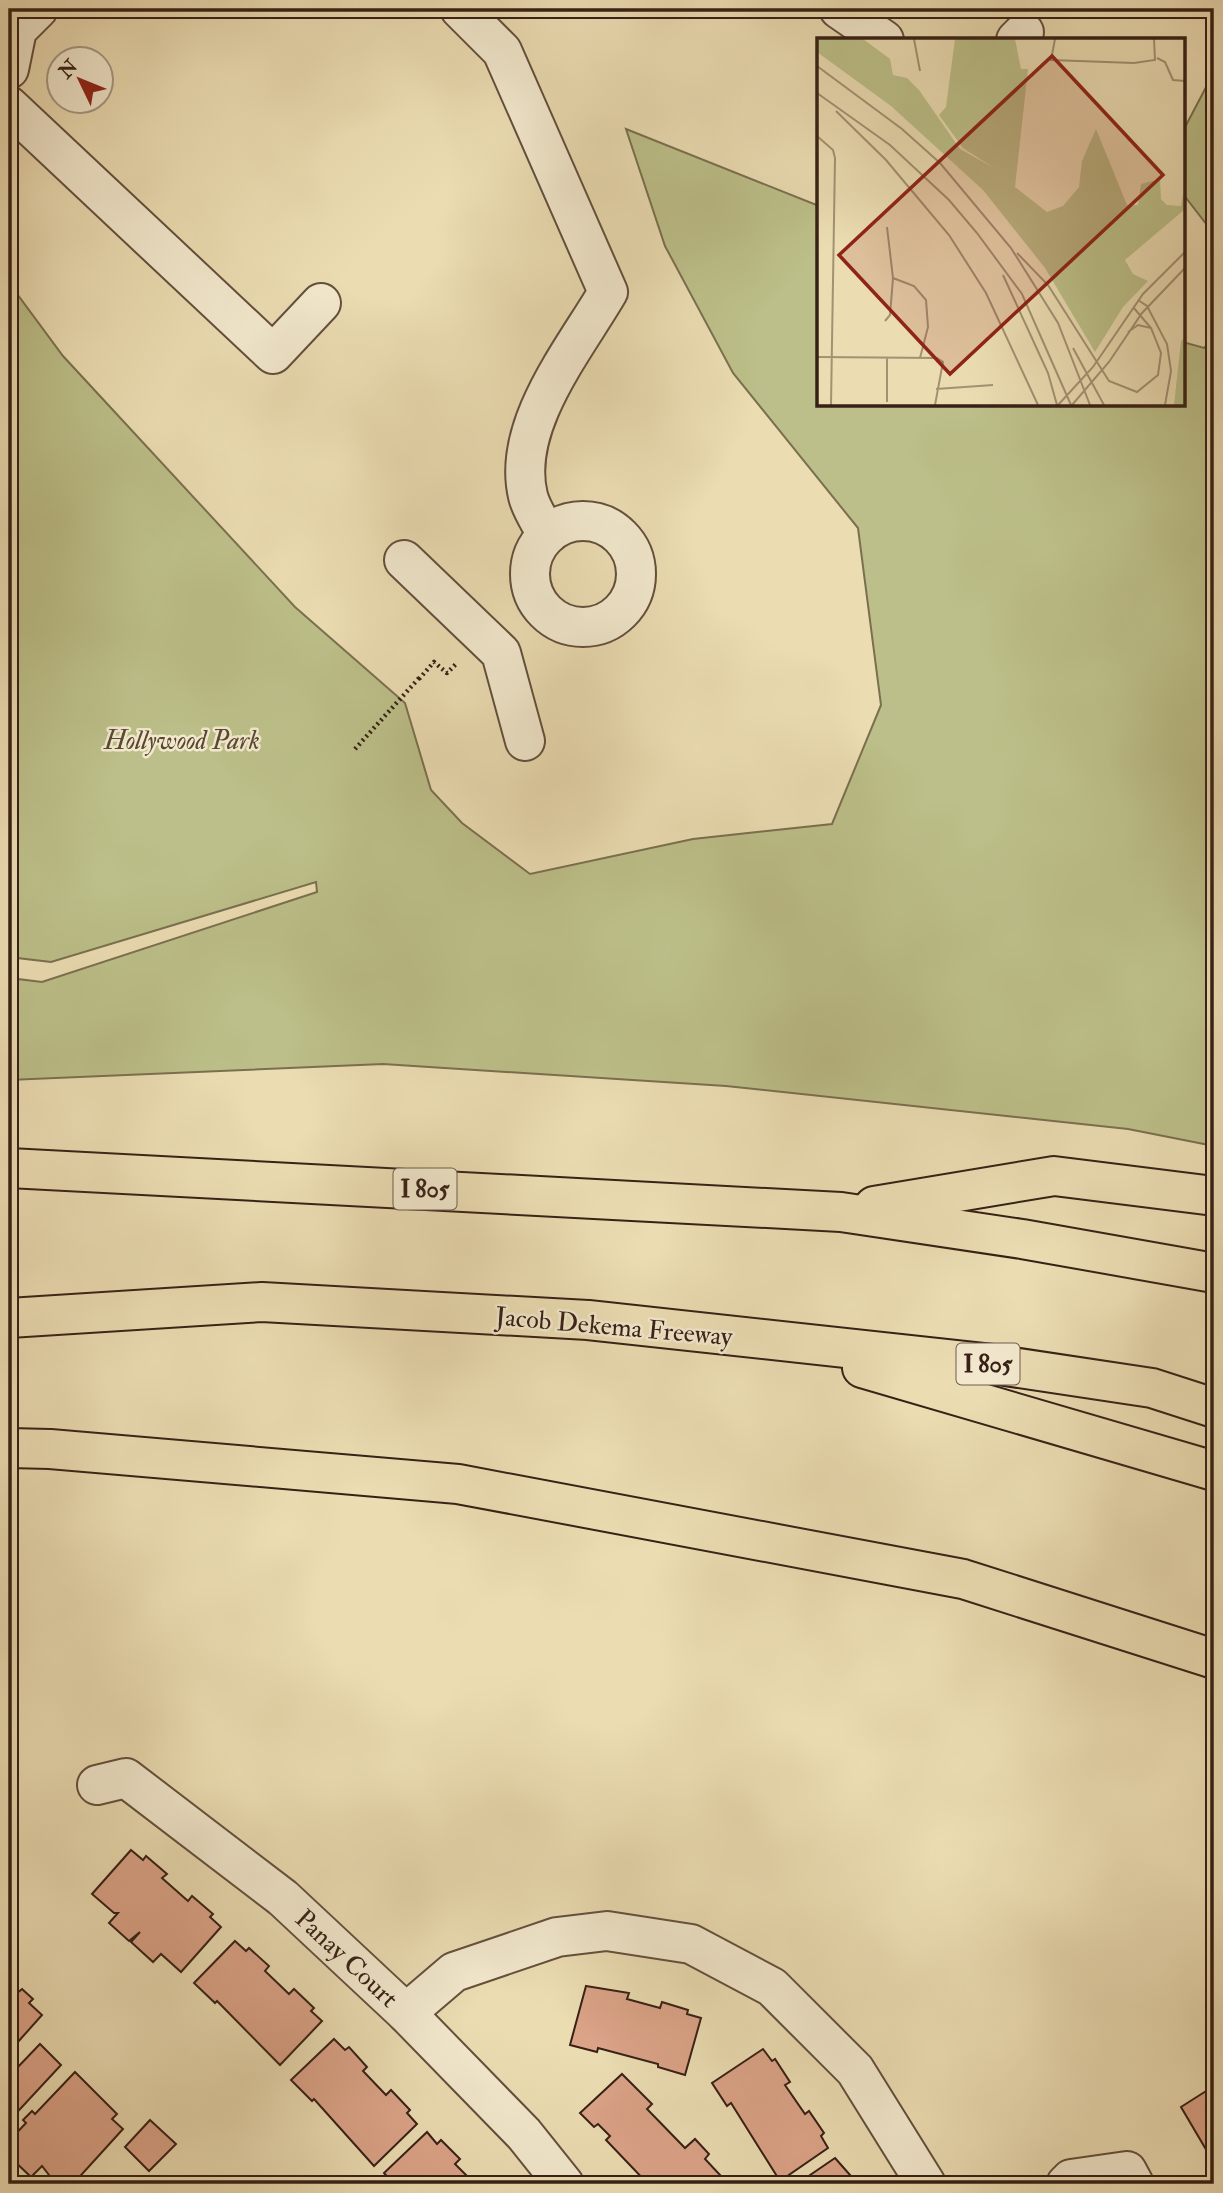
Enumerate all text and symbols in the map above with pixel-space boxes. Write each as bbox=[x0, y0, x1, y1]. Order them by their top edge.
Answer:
inset map bbox=[817, 38, 1184, 406]
north arrow bbox=[46, 46, 116, 116]
text: N bbox=[53, 54, 84, 84]
park label: Hollywood Park bbox=[103, 725, 260, 757]
road number: I 805 bbox=[394, 1168, 457, 1210]
street label: Jacob Dekema Freeway bbox=[493, 1301, 734, 1353]
road number: I 805 bbox=[956, 1344, 1020, 1384]
street label: Panay Court bbox=[288, 1903, 404, 2014]

